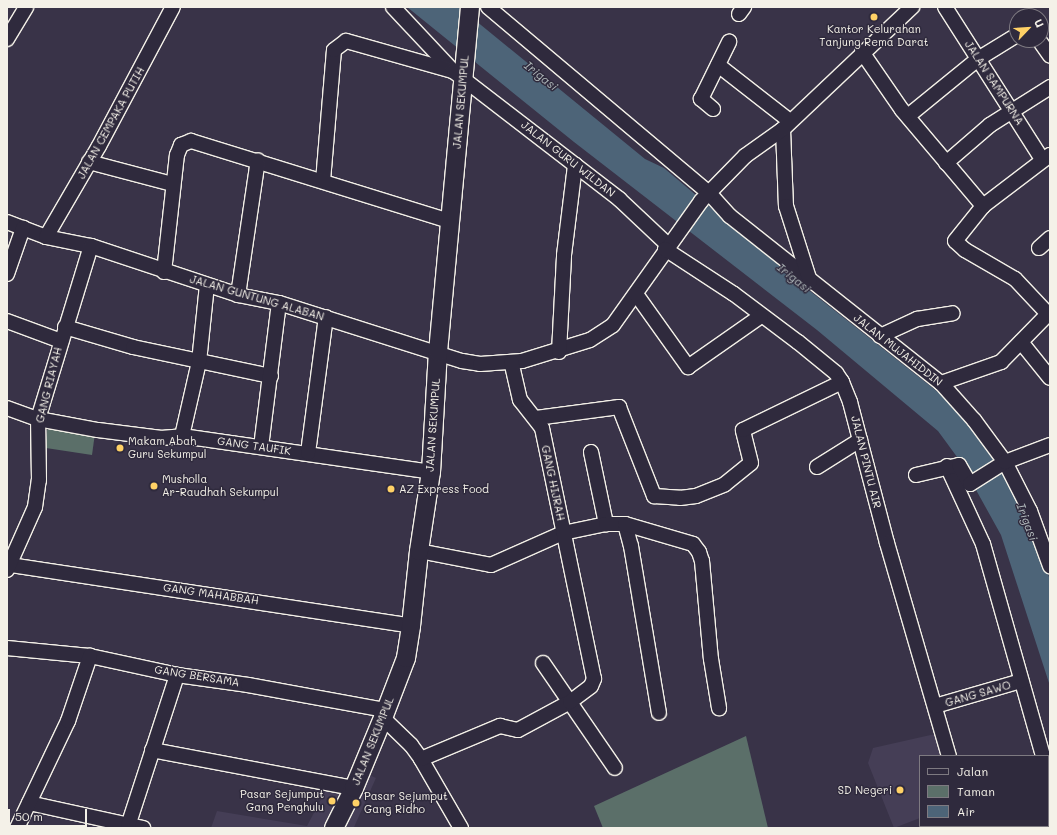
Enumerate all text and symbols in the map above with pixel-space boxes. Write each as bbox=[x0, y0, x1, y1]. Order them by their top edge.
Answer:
north arrow bbox=[1009, 8, 1049, 48]
marker: Kantor Kelurahan Tanjung Rema Darat bbox=[869, 12, 879, 22]
text: U bbox=[1031, 16, 1048, 30]
place label: Kantor Kelurahan Tanjung Rema Darat bbox=[819, 23, 929, 49]
street label: JALAN SAMPURNA bbox=[962, 38, 1026, 128]
street label: JALAN SEKUMPUL bbox=[450, 55, 472, 149]
water label: Irigasi bbox=[521, 58, 561, 94]
street label: JALAN CEMPAKA PUTIH bbox=[75, 65, 147, 181]
street label: JALAN GURU WILDAN bbox=[518, 118, 618, 200]
water label: Irigasi bbox=[774, 260, 814, 296]
street label: JALAN GUNTUNG ALABAN bbox=[188, 272, 326, 324]
street label: JALAN MUJAHIDDIN bbox=[851, 311, 945, 389]
street label: GANG RIAYAH bbox=[33, 346, 65, 424]
street label: JALAN SEKUMPUL bbox=[423, 378, 443, 472]
street label: JALAN PINTU AIR bbox=[848, 414, 884, 510]
street label: GANG TAUFIK bbox=[216, 434, 292, 458]
place label: Makam Abah Guru Sekumpul bbox=[128, 435, 206, 461]
marker: Makam Abah Guru Sekumpul bbox=[115, 443, 125, 453]
street label: GANG HIJRAH bbox=[539, 444, 567, 522]
place label: Musholla Ar-Raudhah Sekumpul bbox=[162, 473, 279, 499]
marker: Musholla Ar-Raudhah Sekumpul bbox=[149, 481, 159, 491]
place label: AZ Express Food bbox=[399, 482, 489, 496]
marker: AZ Express Food bbox=[386, 484, 396, 494]
water label: Irigasi bbox=[1013, 501, 1041, 543]
street label: GANG MAHABBAH bbox=[162, 581, 260, 607]
street label: GANG BERSAMA bbox=[154, 663, 240, 689]
street label: GANG SAWO bbox=[944, 678, 1012, 710]
street label: JALAN SEKUMPUL bbox=[349, 695, 397, 787]
legend bbox=[919, 755, 1049, 827]
text: Jalan bbox=[957, 763, 988, 779]
place label: SD Negeri bbox=[838, 783, 892, 797]
text: Taman bbox=[957, 783, 995, 799]
marker: SD Negeri bbox=[895, 785, 905, 795]
place label: Pasar Sejumput Gang Penghulu bbox=[240, 788, 324, 814]
place label: Pasar Sejumput Gang Ridho bbox=[364, 790, 448, 816]
marker: Pasar Sejumput Gang Penghulu bbox=[327, 796, 337, 806]
marker: Pasar Sejumput Gang Ridho bbox=[351, 798, 361, 808]
scale bar bbox=[10, 801, 89, 827]
text: Air bbox=[957, 803, 975, 819]
text: 50 m bbox=[15, 808, 43, 824]

